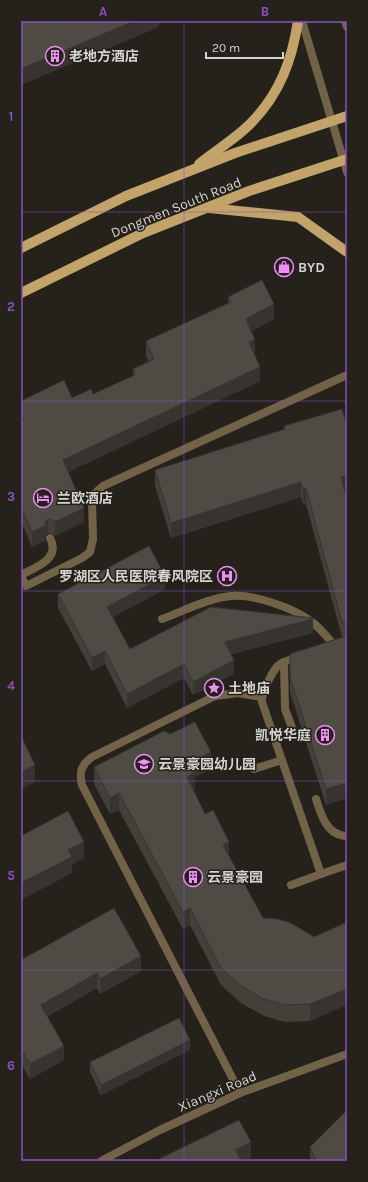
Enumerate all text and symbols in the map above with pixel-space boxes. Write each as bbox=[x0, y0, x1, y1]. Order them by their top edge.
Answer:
text: A bbox=[99, 4, 107, 19]
text: B bbox=[261, 4, 269, 19]
scale bar bbox=[206, 34, 283, 60]
text: 20 m bbox=[212, 41, 240, 55]
building icon: 老地方酒店 bbox=[44, 45, 66, 67]
place label: 老地方酒店 bbox=[69, 48, 139, 65]
text: 1 bbox=[9, 109, 13, 124]
street label: Dongmen South Road bbox=[108, 174, 244, 241]
shop icon: BYD bbox=[273, 256, 295, 278]
place label: BYD bbox=[298, 259, 325, 276]
text: 2 bbox=[7, 299, 15, 314]
hotel icon: 兰欧酒店 bbox=[32, 487, 54, 509]
text: 3 bbox=[7, 489, 15, 504]
place label: 兰欧酒店 bbox=[57, 490, 113, 507]
hospital icon: 罗湖区人民医院春风院区 bbox=[216, 565, 238, 587]
place label: 罗湖区人民医院春风院区 bbox=[59, 568, 213, 585]
place icon: 土地庙 bbox=[203, 677, 225, 699]
text: 4 bbox=[7, 678, 15, 693]
place label: 土地庙 bbox=[228, 680, 270, 697]
building icon: 凯悦华庭 bbox=[314, 724, 336, 746]
place label: 凯悦华庭 bbox=[255, 727, 311, 744]
school or university icon: 云景豪园幼儿园 bbox=[133, 753, 155, 775]
place label: 云景豪园幼儿园 bbox=[158, 756, 256, 773]
building icon: 云景豪园 bbox=[182, 866, 204, 888]
text: 5 bbox=[7, 868, 15, 883]
place label: 云景豪园 bbox=[207, 869, 263, 886]
text: 6 bbox=[7, 1058, 15, 1073]
street label: Xiangxi Road bbox=[175, 1067, 259, 1116]

